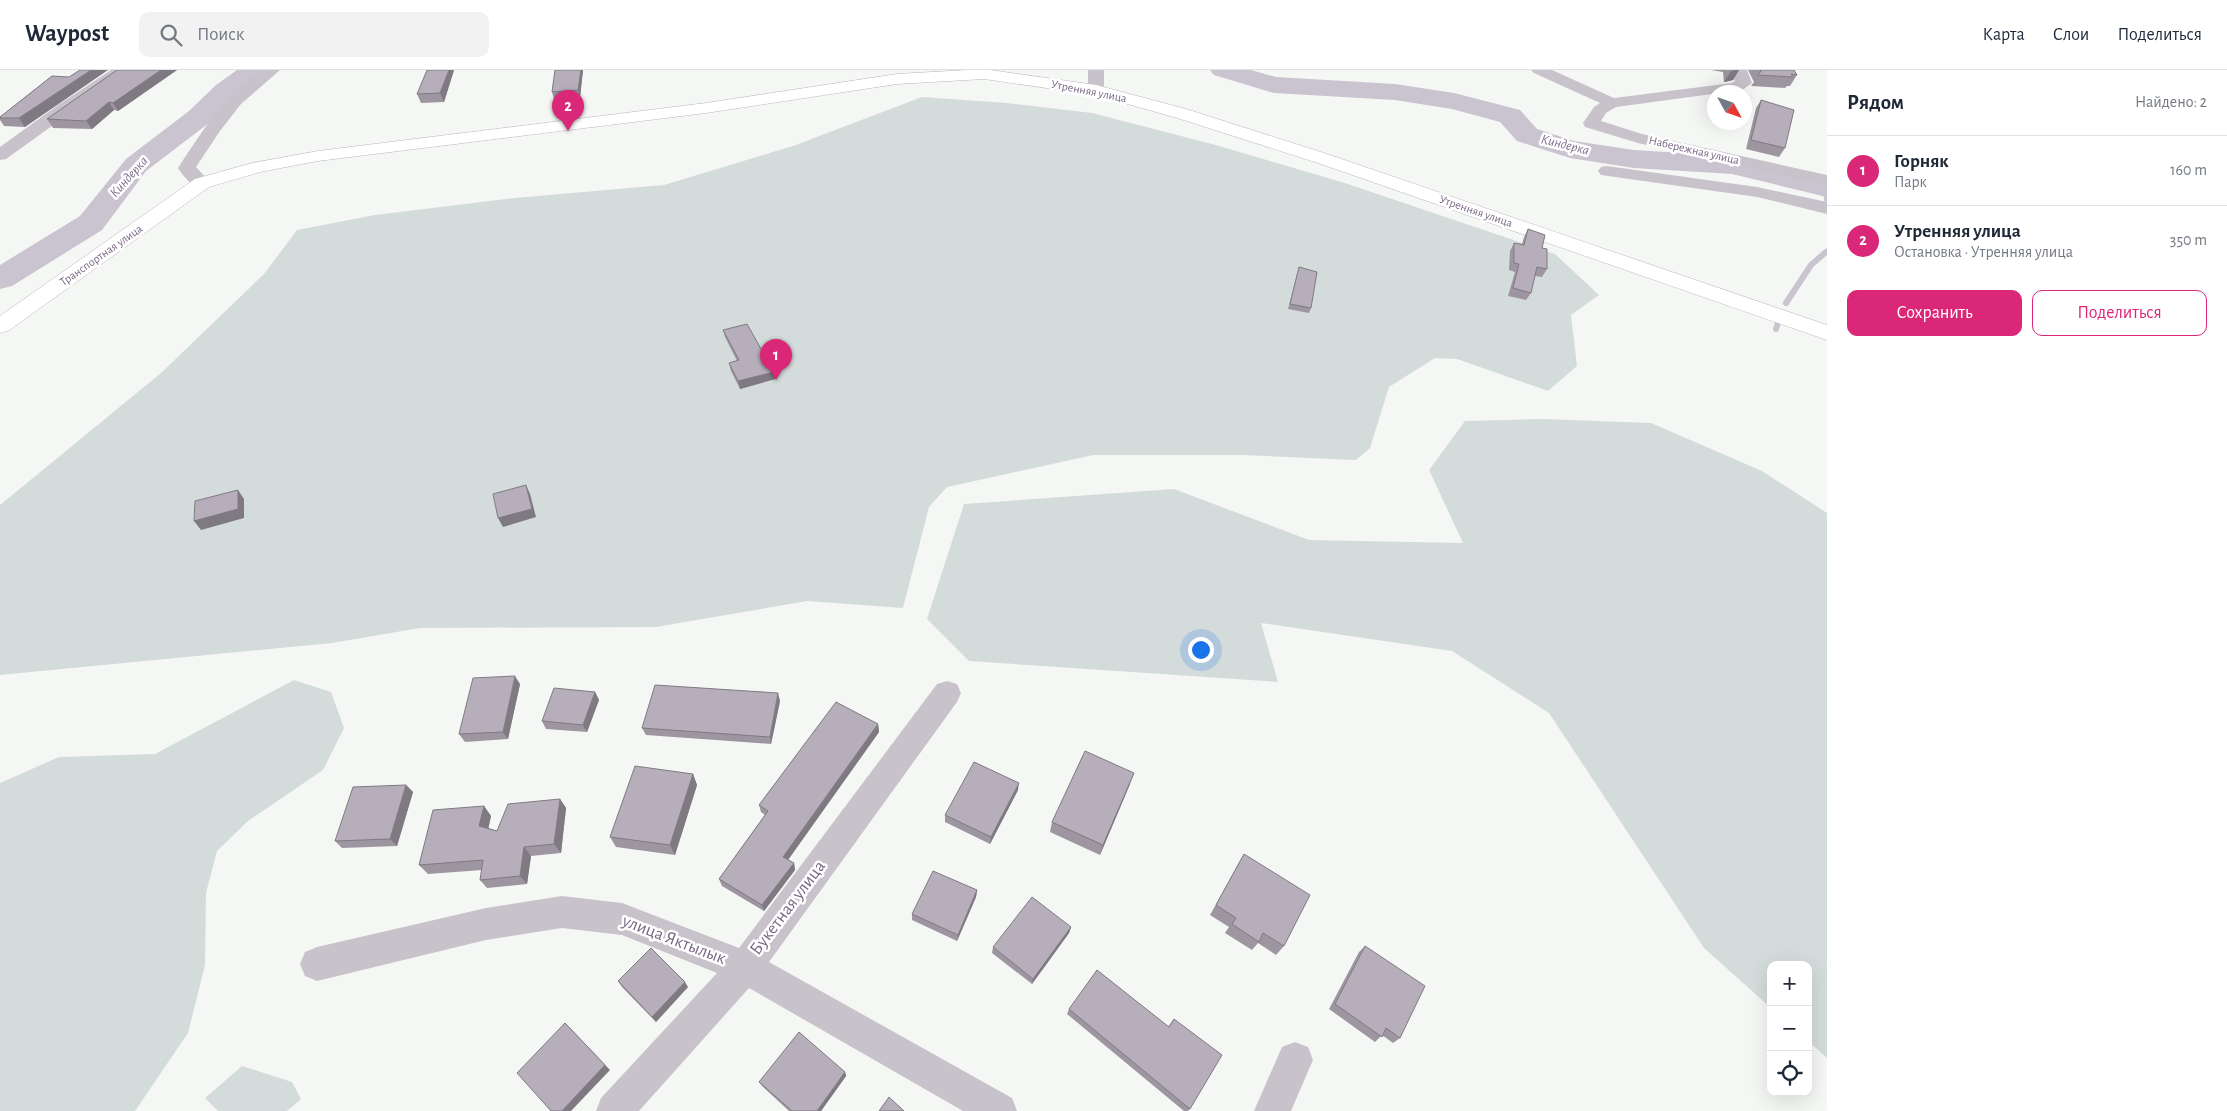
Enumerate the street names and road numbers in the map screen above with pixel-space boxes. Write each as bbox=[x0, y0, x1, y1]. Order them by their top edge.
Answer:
street label: Утренняя улица bbox=[1050, 78, 1128, 105]
street label: Набережная улица bbox=[1647, 134, 1741, 167]
street label: Утренняя улица bbox=[1437, 193, 1515, 230]
street label: Транспортная улица bbox=[58, 222, 145, 289]
street label: Букетная улица bbox=[747, 858, 829, 958]
street label: улица Яктылык bbox=[619, 912, 729, 968]

